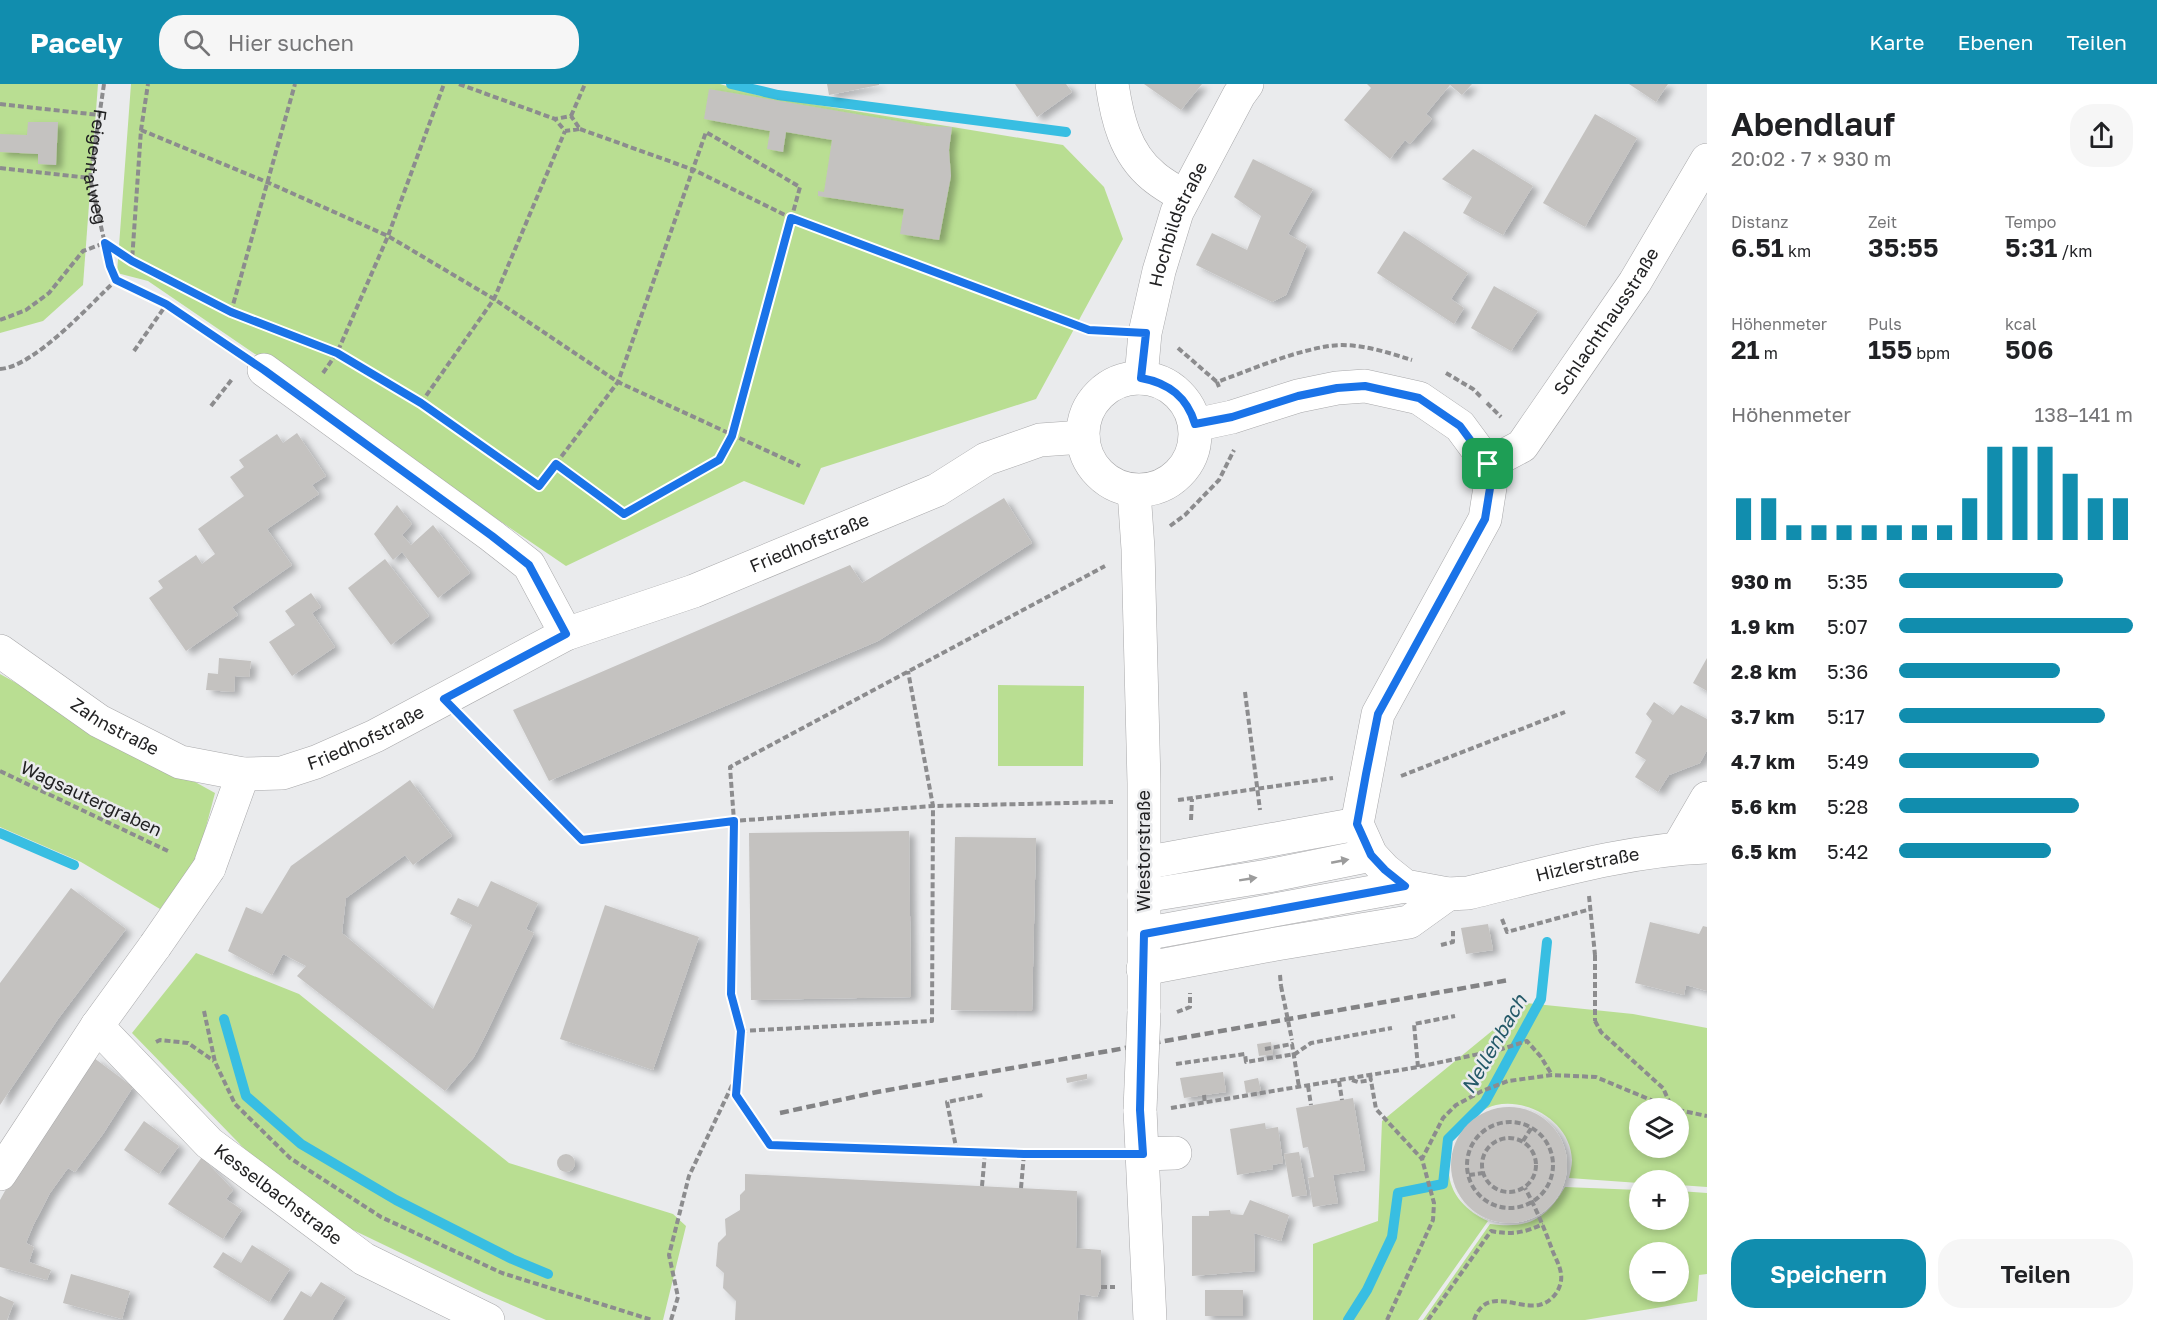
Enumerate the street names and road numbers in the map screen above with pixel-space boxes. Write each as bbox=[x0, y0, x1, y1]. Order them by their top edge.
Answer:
street label: Feigentalweg bbox=[79, 108, 112, 227]
street label: Hochbildstraße bbox=[1144, 158, 1212, 289]
street label: Schlachthausstraße bbox=[1549, 243, 1663, 399]
street label: Friedhofstraße bbox=[746, 508, 872, 577]
street label: Zahnstraße bbox=[67, 693, 163, 760]
street label: Friedhofstraße bbox=[304, 700, 427, 774]
street label: Wagsautergraben bbox=[17, 756, 166, 841]
street label: Wiestorstraße bbox=[1132, 790, 1154, 912]
street label: Hizlerstraße bbox=[1533, 842, 1641, 886]
street label: Kesselbachstraße bbox=[210, 1139, 347, 1249]

